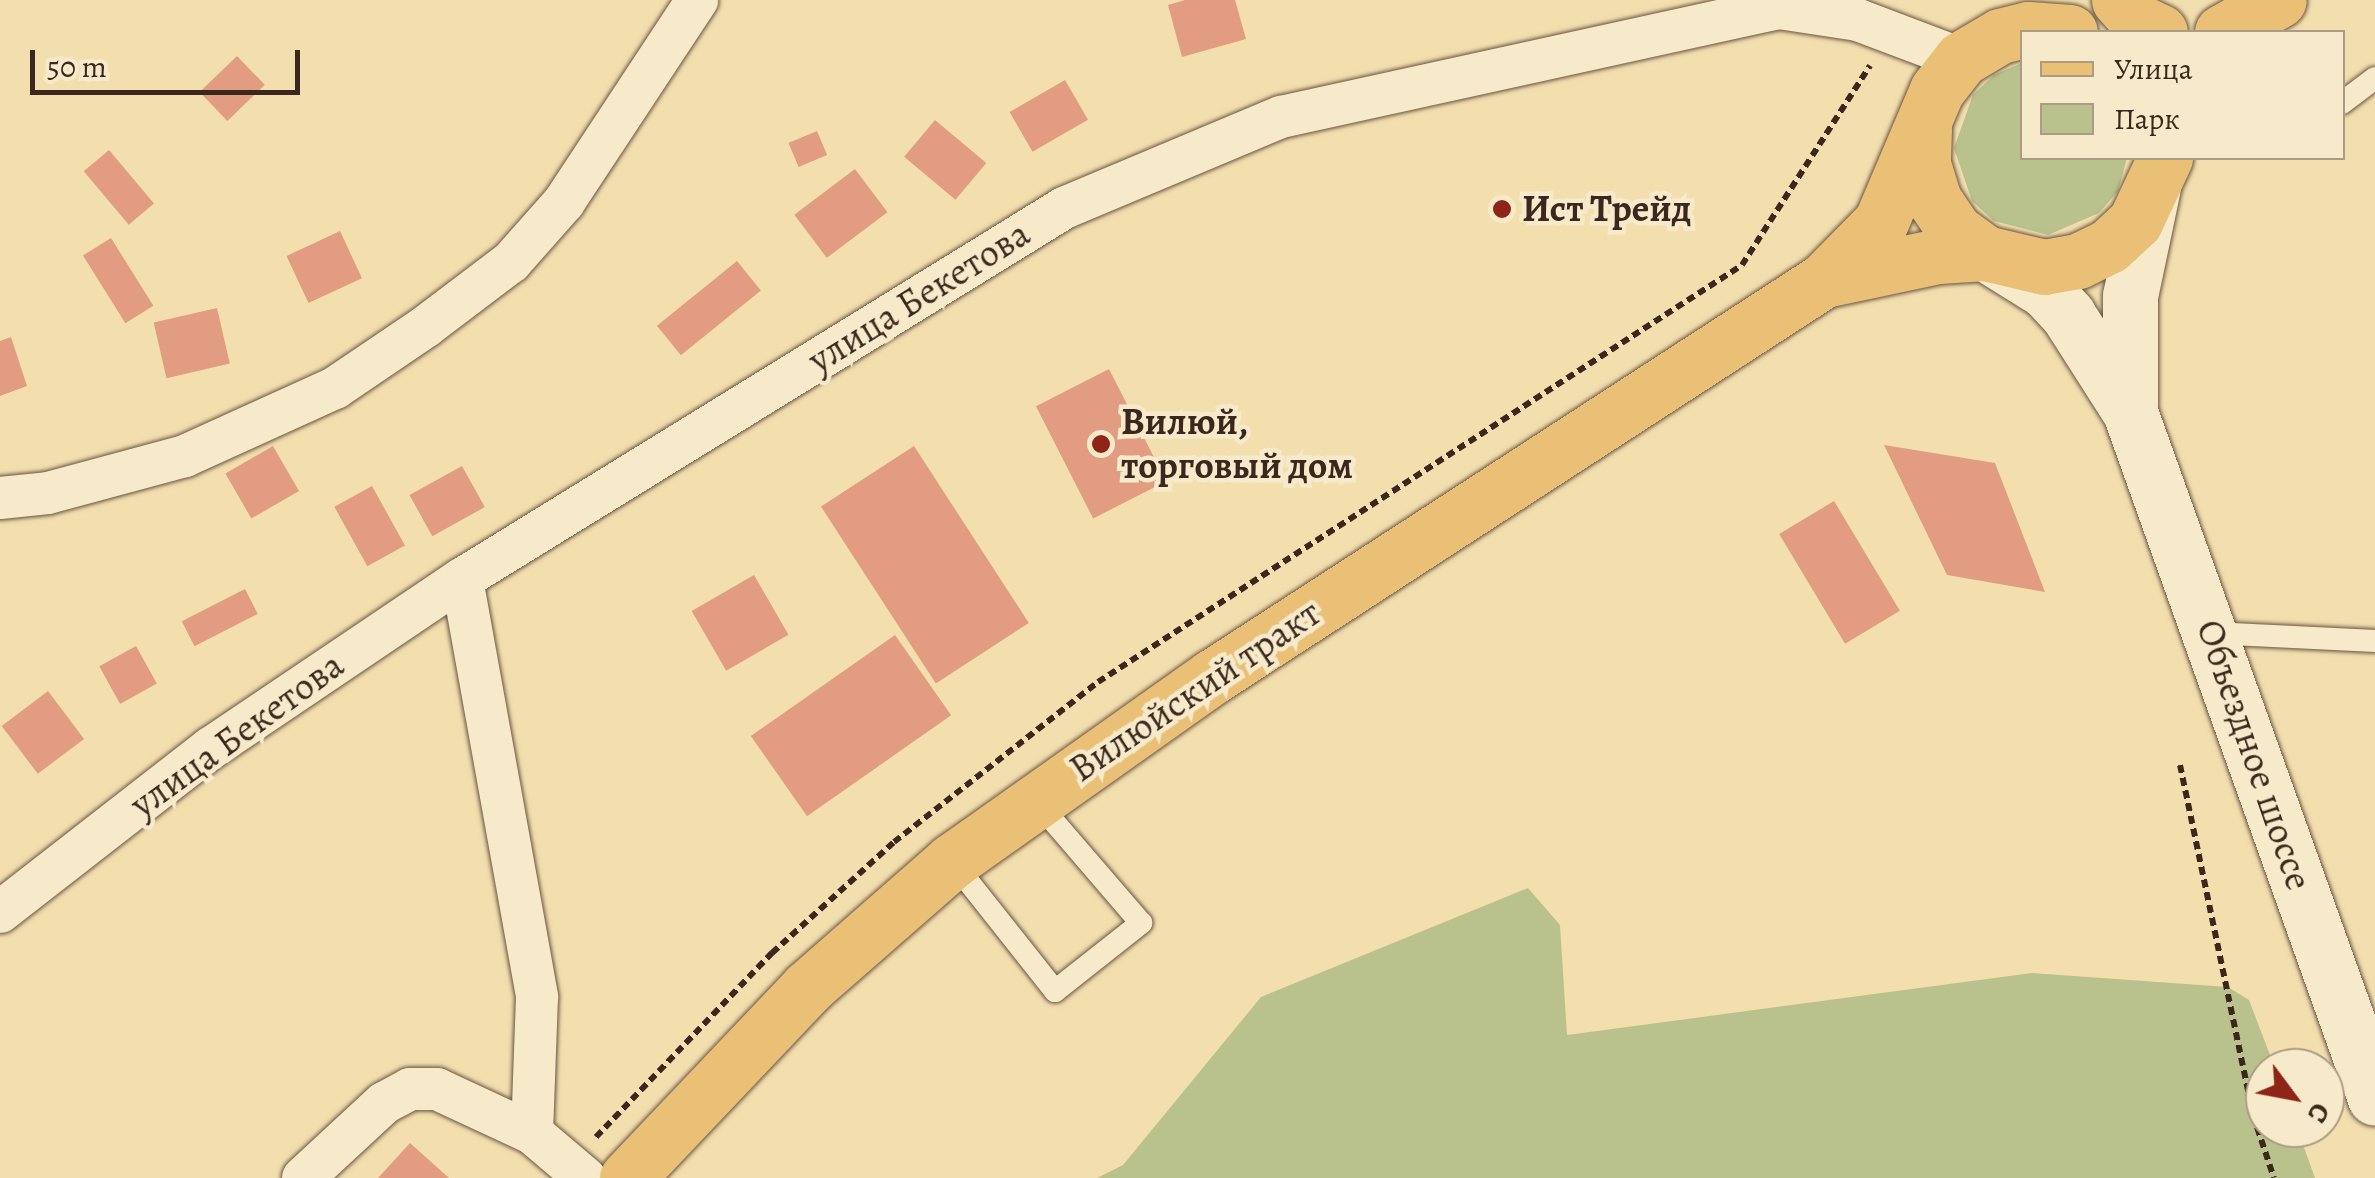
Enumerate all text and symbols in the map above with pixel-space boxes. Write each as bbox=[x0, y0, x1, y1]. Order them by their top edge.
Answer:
scale bar bbox=[35, 30, 305, 92]
legend bbox=[2020, 30, 2345, 160]
text: 50 m bbox=[47, 47, 107, 87]
text: Улица bbox=[2114, 49, 2193, 89]
text: Парк bbox=[2114, 99, 2180, 139]
place label: Ист Трейд bbox=[1522, 186, 1692, 232]
marker: Ист Трейд bbox=[1491, 198, 1513, 220]
street label: улица Бекетова bbox=[800, 211, 1038, 383]
place label: Вилюй, торговый дом bbox=[1121, 399, 1353, 488]
marker: Вилюй, торговый дом bbox=[1090, 433, 1112, 455]
street label: Вилюйский тракт bbox=[1061, 590, 1329, 792]
street label: Объездное шоссе bbox=[2186, 614, 2322, 896]
street label: улица Бекетова bbox=[121, 642, 353, 828]
north arrow bbox=[2245, 1048, 2345, 1148]
text: С bbox=[2298, 1095, 2339, 1130]

